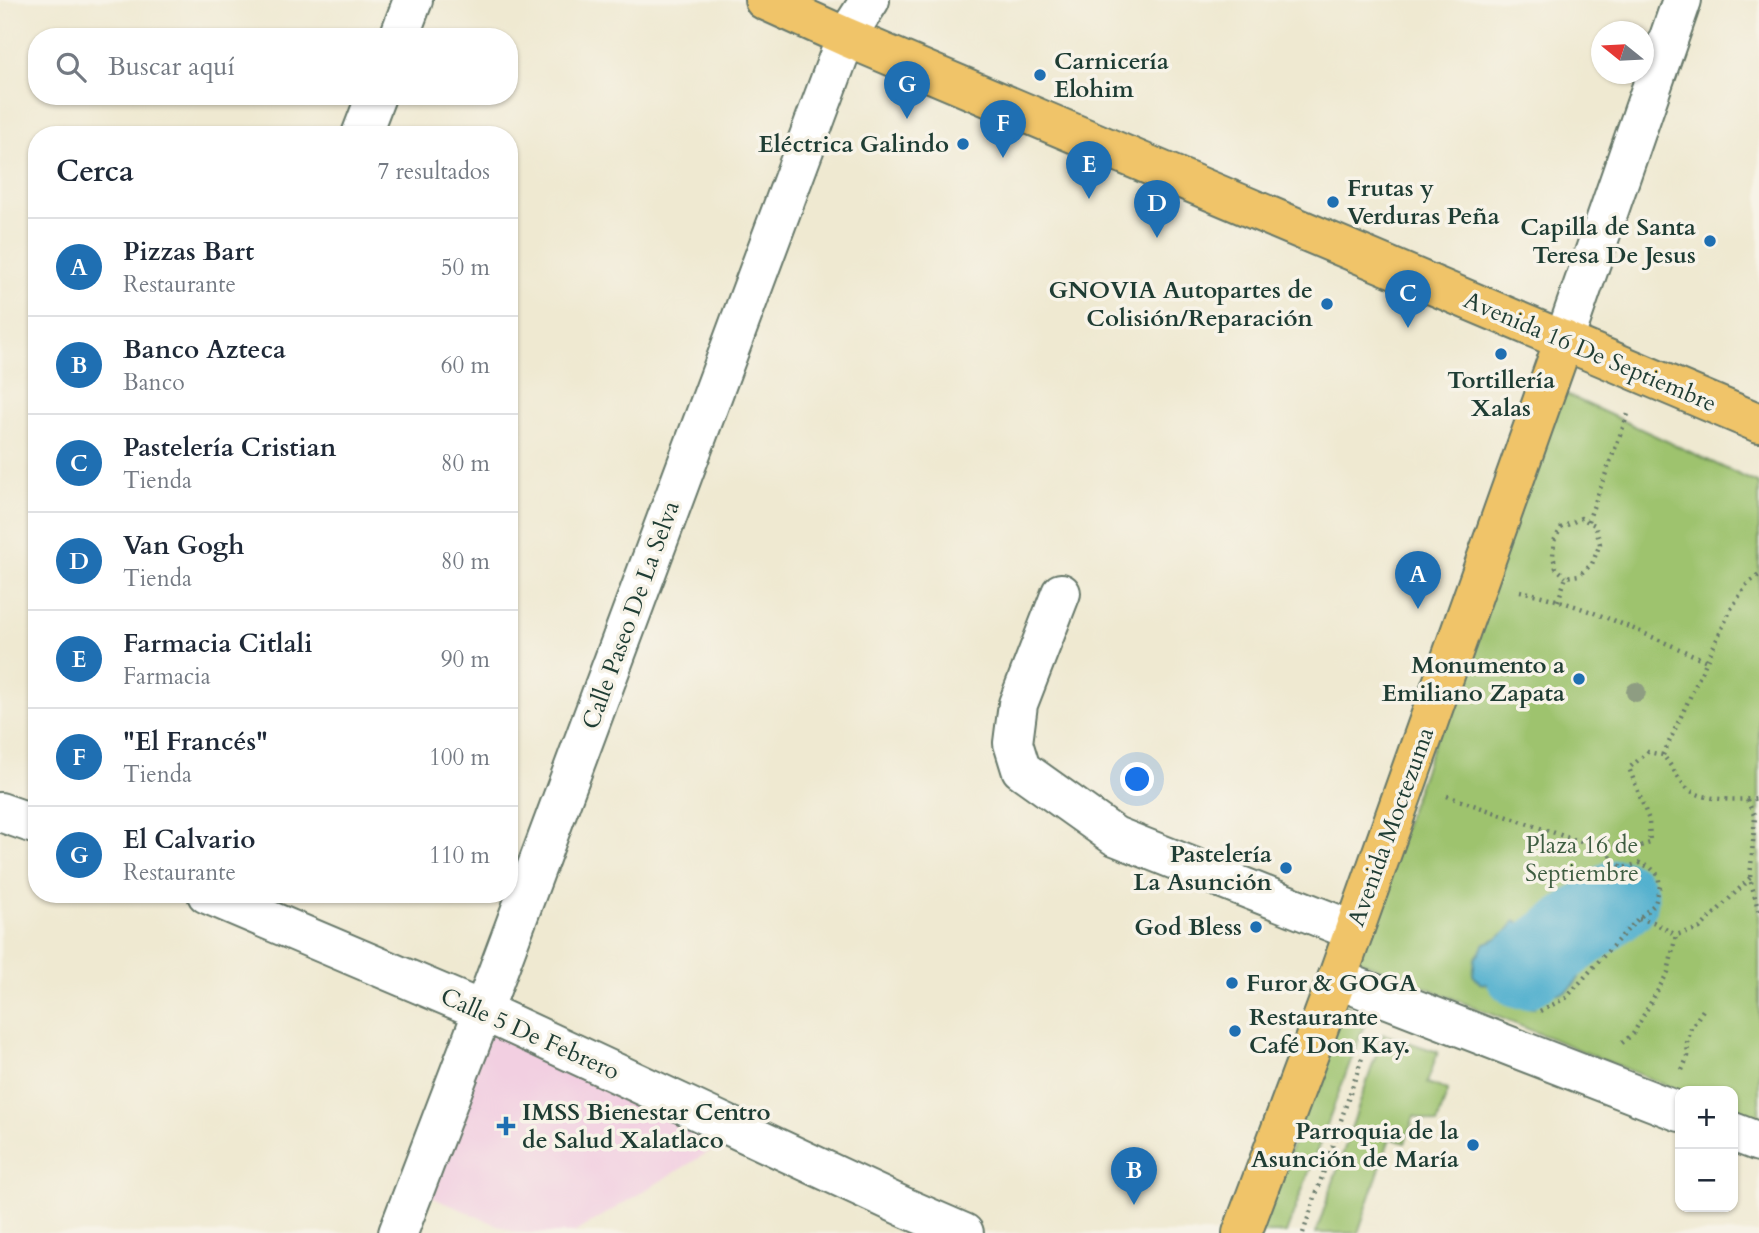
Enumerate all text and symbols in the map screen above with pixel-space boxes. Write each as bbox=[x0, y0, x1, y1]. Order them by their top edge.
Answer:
north arrow bbox=[1591, 21, 1654, 84]
search box bbox=[28, 28, 518, 105]
place label: Carnicería Elohim bbox=[1054, 45, 1169, 106]
icon: search bbox=[52, 48, 90, 86]
text: Buscar aquí bbox=[108, 49, 235, 84]
pin: G bbox=[884, 61, 930, 119]
marker: Carnicería Elohim bbox=[1032, 67, 1048, 83]
pin: F bbox=[980, 100, 1026, 158]
place label: Eléctrica Galindo bbox=[758, 128, 949, 161]
marker: Eléctrica Galindo bbox=[955, 136, 971, 152]
pin: E bbox=[1066, 141, 1112, 199]
text: Cerca bbox=[56, 151, 134, 192]
text: 7 resultados bbox=[377, 156, 490, 187]
place label: Frutas y Verduras Peña bbox=[1347, 172, 1500, 233]
pin: D bbox=[1134, 180, 1180, 238]
marker: Frutas y Verduras Peña bbox=[1325, 194, 1341, 210]
place label: Capilla de Santa Teresa De Jesus bbox=[1520, 211, 1696, 272]
marker: Capilla de Santa Teresa De Jesus bbox=[1702, 233, 1718, 249]
text: Pizzas Bart bbox=[123, 234, 254, 269]
text: A bbox=[70, 252, 88, 283]
text: 50 m bbox=[441, 252, 490, 283]
text: Restaurante bbox=[123, 269, 236, 300]
pin: C bbox=[1385, 270, 1431, 328]
place label: GNOVIA Autopartes de Colisión/Reparación bbox=[1048, 274, 1314, 335]
street label: Avenida 16 De Septiembre bbox=[1458, 284, 1722, 420]
marker: GNOVIA Autopartes de Colisión/Reparación bbox=[1319, 296, 1335, 312]
text: Banco Azteca bbox=[123, 332, 286, 367]
marker: Tortillería Xalas bbox=[1493, 346, 1509, 362]
text: B bbox=[71, 350, 87, 381]
text: 60 m bbox=[441, 350, 490, 381]
place label: Tortillería Xalas bbox=[1447, 364, 1555, 425]
text: Banco bbox=[123, 367, 185, 398]
text: Pastelería Cristian bbox=[123, 430, 336, 465]
text: C bbox=[70, 448, 88, 479]
text: 80 m bbox=[441, 448, 490, 479]
text: Tienda bbox=[123, 465, 192, 496]
street label: Calle Paseo De La Selva bbox=[574, 496, 688, 734]
text: Van Gogh bbox=[123, 528, 244, 563]
text: D bbox=[69, 546, 89, 577]
text: 80 m bbox=[441, 546, 490, 577]
pin: A bbox=[1395, 551, 1441, 609]
text: Tienda bbox=[123, 563, 192, 594]
text: Farmacia Citlali bbox=[123, 626, 312, 661]
text: E bbox=[72, 644, 86, 675]
text: 90 m bbox=[441, 644, 490, 675]
place label: Monumento a Emiliano Zapata bbox=[1382, 649, 1565, 710]
text: Farmacia bbox=[123, 661, 211, 692]
marker: Monumento a Emiliano Zapata bbox=[1571, 671, 1587, 687]
street label: Avenida Moctezuma bbox=[1340, 722, 1443, 931]
text: "El Francés" bbox=[123, 724, 268, 759]
text: F bbox=[72, 742, 86, 773]
text: 100 m bbox=[429, 742, 490, 773]
text: Tienda bbox=[123, 759, 192, 790]
your location bbox=[1120, 762, 1154, 796]
text: El Calvario bbox=[123, 822, 255, 857]
park label: Plaza 16 de Septiembre bbox=[1525, 829, 1639, 890]
place label: Pastelería La Asunción bbox=[1133, 838, 1273, 899]
text: G bbox=[70, 840, 88, 871]
text: 110 m bbox=[429, 840, 490, 871]
text: Restaurante bbox=[123, 857, 236, 888]
marker: Pastelería La Asunción bbox=[1278, 860, 1294, 876]
place label: God Bless bbox=[1134, 911, 1242, 944]
marker: God Bless bbox=[1248, 919, 1264, 935]
place label: Furor & GOGA bbox=[1246, 967, 1417, 1000]
marker: Furor & GOGA bbox=[1224, 975, 1240, 991]
street label: Calle 5 De Febrero bbox=[435, 980, 625, 1088]
place label: Restaurante Café Don Kay. bbox=[1249, 1001, 1410, 1062]
marker: Restaurante Café Don Kay. bbox=[1227, 1023, 1243, 1039]
map controls bbox=[1675, 1086, 1738, 1212]
button: + bbox=[1675, 1086, 1738, 1149]
place label: IMSS Bienestar Centro de Salud Xalatlaco bbox=[522, 1096, 770, 1157]
place label: Parroquia de la Asunción de María bbox=[1251, 1115, 1459, 1176]
marker: IMSS Bienestar Centro de Salud Xalatlaco bbox=[496, 1116, 516, 1136]
marker: Parroquia de la Asunción de María bbox=[1465, 1137, 1481, 1153]
pin: B bbox=[1111, 1147, 1157, 1205]
button: − bbox=[1675, 1149, 1738, 1212]

